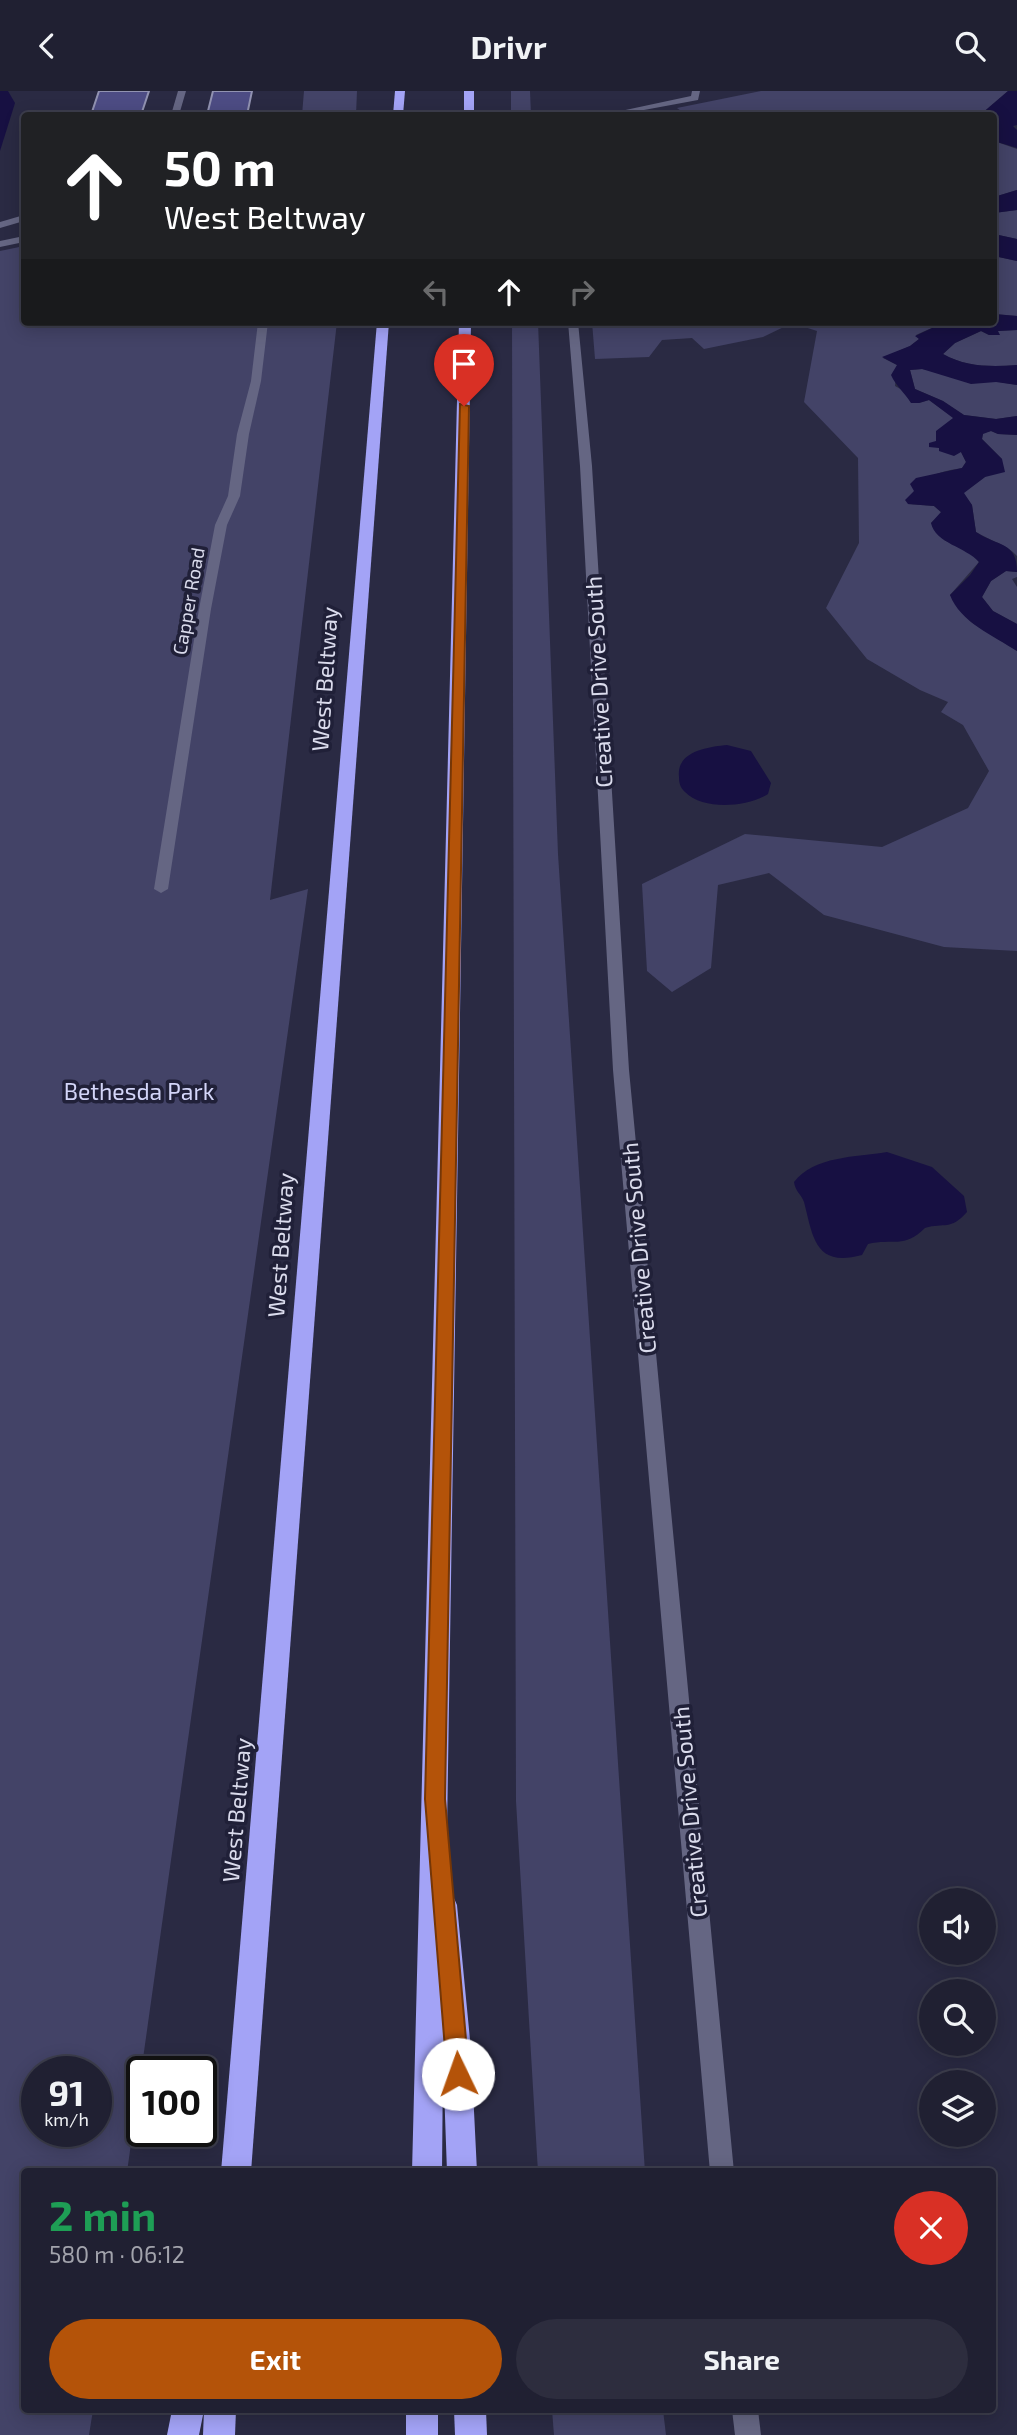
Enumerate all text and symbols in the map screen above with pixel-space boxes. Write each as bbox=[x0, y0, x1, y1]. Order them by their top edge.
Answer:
icon: back bbox=[28, 27, 66, 65]
text: Drivr bbox=[470, 27, 547, 65]
icon: search bbox=[951, 27, 989, 65]
text: 50 m bbox=[164, 137, 276, 196]
icon: ahead bbox=[49, 140, 140, 231]
text: West Beltway bbox=[164, 197, 366, 235]
icon: left bbox=[417, 273, 455, 311]
icon: ahead bbox=[490, 273, 528, 311]
icon: right bbox=[563, 273, 601, 311]
pin bbox=[434, 334, 494, 406]
icon: arrive bbox=[445, 345, 483, 383]
street label: Capper Road bbox=[167, 545, 209, 657]
street label: Creative Drive South bbox=[578, 575, 618, 789]
street label: West Beltway bbox=[305, 606, 343, 752]
park label: Bethesda Park bbox=[64, 1077, 215, 1105]
street label: Creative Drive South bbox=[615, 1141, 661, 1355]
street label: West Beltway bbox=[261, 1172, 299, 1318]
street label: Creative Drive South bbox=[666, 1705, 712, 1919]
street label: West Beltway bbox=[216, 1737, 256, 1883]
map controls bbox=[919, 1888, 996, 2147]
button: sound bbox=[919, 1888, 996, 1965]
button: search bbox=[919, 1979, 996, 2056]
position arrow bbox=[421, 2037, 495, 2111]
speed limit sign: 100 bbox=[126, 2056, 217, 2147]
button: layers bbox=[919, 2070, 996, 2147]
text: 91 bbox=[49, 2071, 84, 2113]
text: km/h bbox=[44, 2108, 89, 2130]
text: 2 min bbox=[49, 2189, 156, 2239]
button: close bbox=[894, 2191, 968, 2265]
text: 580 m · 06:12 bbox=[49, 2240, 185, 2268]
button: Exit bbox=[49, 2319, 502, 2399]
button: Share bbox=[516, 2319, 968, 2399]

